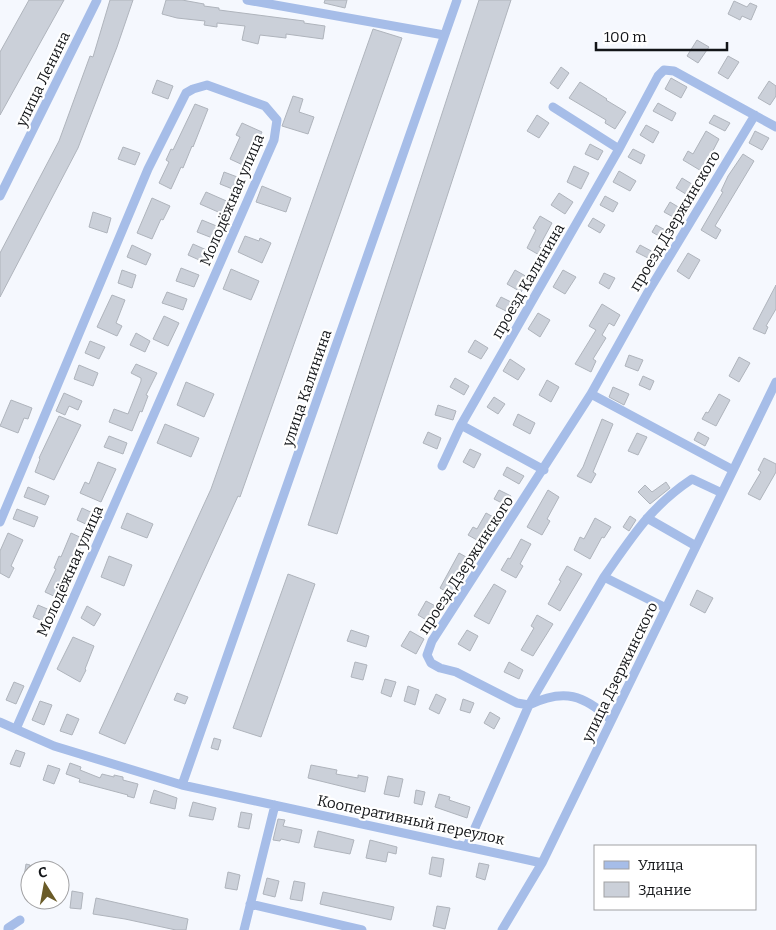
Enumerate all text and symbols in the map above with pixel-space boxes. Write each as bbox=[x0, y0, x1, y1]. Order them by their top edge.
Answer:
scale bar bbox=[596, 20, 727, 52]
street label: улица Ленина bbox=[12, 28, 74, 130]
text: 100 m bbox=[604, 28, 647, 46]
street label: Молодёжная улица bbox=[196, 131, 268, 269]
street label: проезд Дзержинского bbox=[626, 147, 724, 295]
street label: проезд Калинина bbox=[488, 220, 568, 342]
street label: улица Калинина bbox=[278, 327, 335, 450]
street label: проезд Дзержинского bbox=[415, 493, 517, 637]
street label: Молодёжная улица bbox=[33, 503, 107, 639]
street label: улица Дзержинского bbox=[578, 599, 662, 746]
street label: Кооперативный переулок bbox=[316, 791, 506, 849]
legend bbox=[594, 845, 756, 910]
text: Улица bbox=[638, 856, 684, 874]
north arrow bbox=[20, 860, 70, 910]
text: С bbox=[37, 864, 49, 882]
text: Здание bbox=[638, 881, 692, 899]

